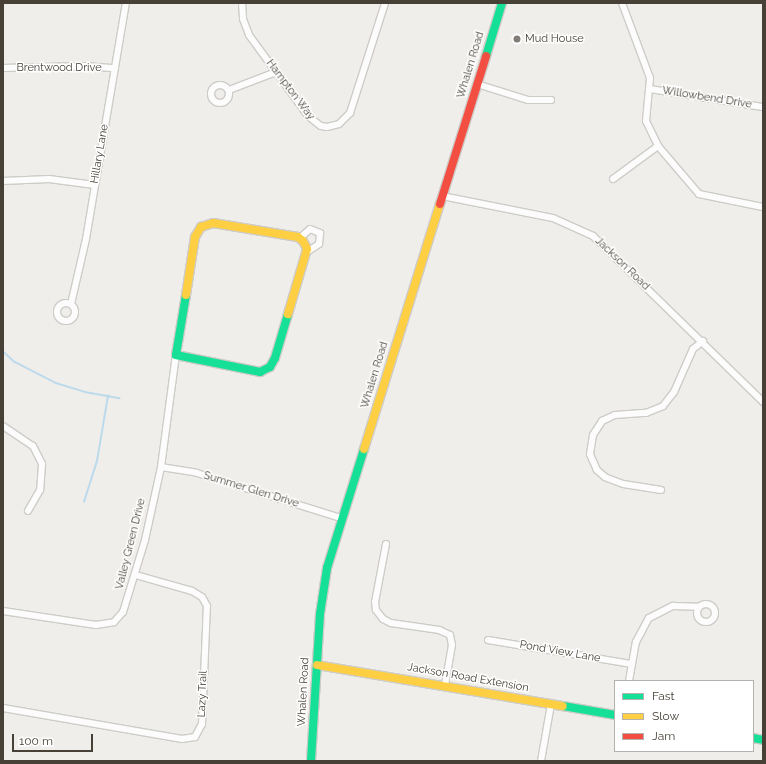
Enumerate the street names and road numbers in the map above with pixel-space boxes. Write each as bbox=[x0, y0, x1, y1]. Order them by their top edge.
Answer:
street label: Whalen Road bbox=[455, 30, 487, 100]
street label: Hampton Way bbox=[263, 57, 317, 123]
street label: Brentwood Drive bbox=[16, 61, 102, 75]
street label: Willowbend Drive bbox=[661, 84, 753, 112]
street label: Hillary Lane bbox=[88, 123, 112, 185]
street label: Jackson Road bbox=[592, 235, 652, 293]
street label: Whalen Road bbox=[359, 340, 391, 410]
street label: Summer Glen Drive bbox=[202, 469, 300, 511]
street label: Valley Green Drive bbox=[113, 497, 149, 591]
street label: Pond View Lane bbox=[518, 638, 602, 666]
street label: Whalen Road bbox=[296, 657, 312, 727]
street label: Jackson Road Extension bbox=[406, 661, 530, 695]
street label: Lazy Trail bbox=[196, 670, 210, 718]

